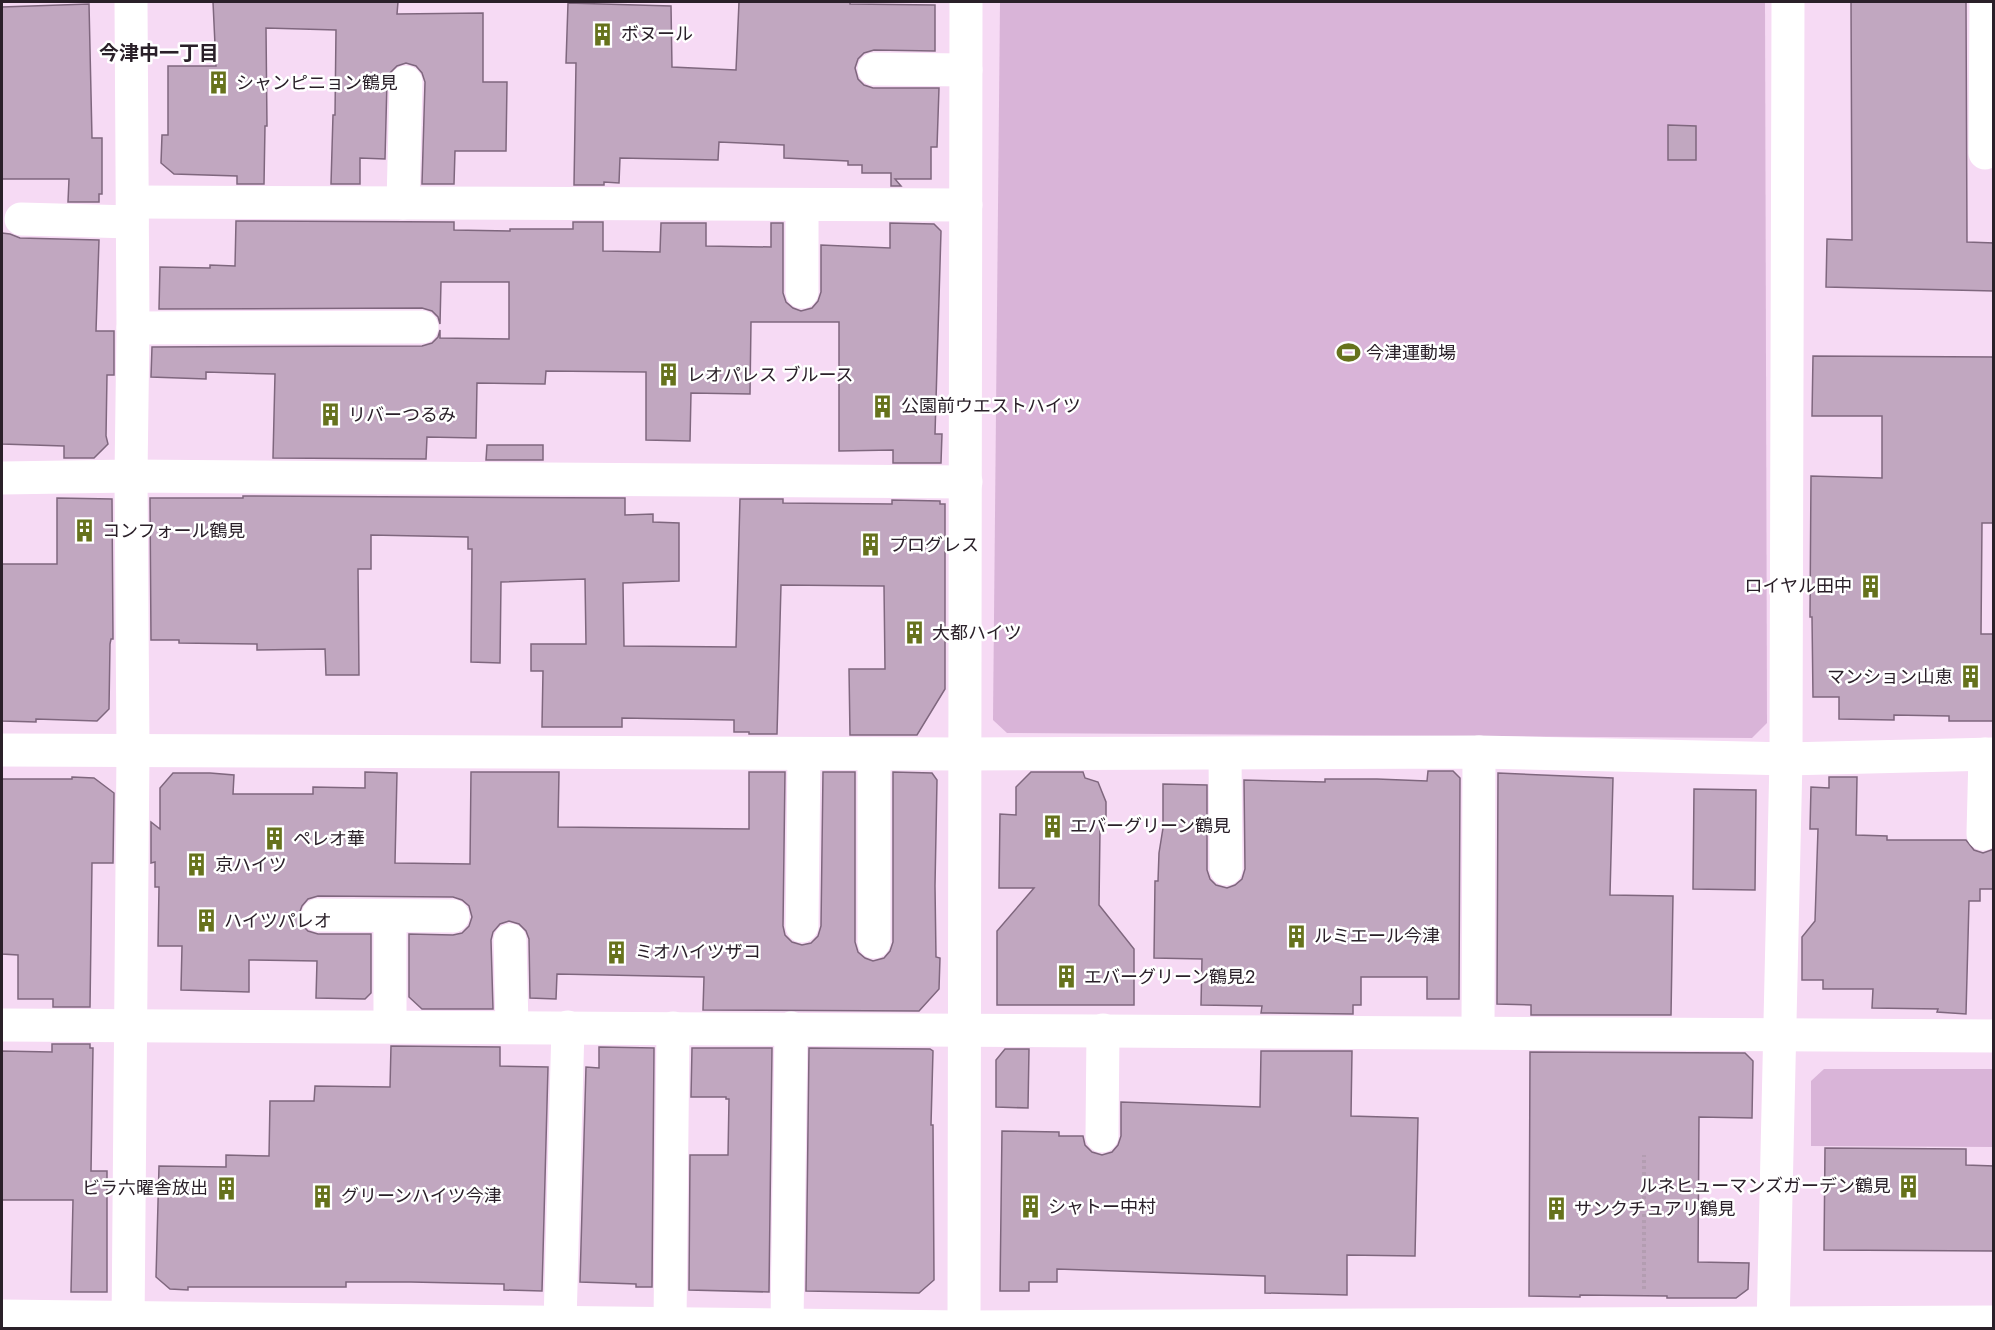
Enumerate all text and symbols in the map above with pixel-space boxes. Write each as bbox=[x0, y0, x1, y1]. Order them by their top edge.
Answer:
building icon: ボヌール bbox=[590, 21, 616, 47]
place label: ボヌール bbox=[621, 21, 693, 47]
district label: 今津中一丁目 bbox=[99, 39, 219, 68]
building icon: シャンピニョン鶴見 bbox=[205, 70, 231, 96]
place label: シャンピニョン鶴見 bbox=[236, 70, 398, 96]
sports icon: 今津運動場 bbox=[1335, 340, 1361, 366]
place label: 今津運動場 bbox=[1366, 340, 1456, 366]
building icon: レオパレス ブルース bbox=[656, 362, 682, 388]
place label: レオパレス ブルース bbox=[687, 362, 854, 388]
building icon: 公園前ウエストハイツ bbox=[870, 393, 896, 419]
place label: 公園前ウエストハイツ bbox=[901, 393, 1081, 419]
building icon: リバーつるみ bbox=[317, 402, 343, 428]
place label: リバーつるみ bbox=[348, 402, 456, 428]
building icon: コンフォール鶴見 bbox=[71, 518, 97, 544]
place label: コンフォール鶴見 bbox=[102, 518, 245, 544]
building icon: プログレス bbox=[858, 532, 884, 558]
place label: プログレス bbox=[889, 532, 979, 558]
place label: ロイヤル田中 bbox=[1745, 573, 1852, 599]
building icon: ロイヤル田中 bbox=[1857, 573, 1883, 599]
building icon: 大都ハイツ bbox=[901, 620, 927, 646]
place label: 大都ハイツ bbox=[932, 620, 1022, 646]
place label: マンション山恵 bbox=[1827, 664, 1953, 690]
building icon: マンション山恵 bbox=[1958, 664, 1984, 690]
building icon: エバーグリーン鶴見 bbox=[1039, 813, 1065, 839]
place label: エバーグリーン鶴見 bbox=[1070, 813, 1231, 839]
building icon: ペレオ華 bbox=[262, 826, 288, 852]
place label: ペレオ華 bbox=[293, 826, 365, 852]
building icon: 京ハイツ bbox=[184, 852, 210, 878]
place label: 京ハイツ bbox=[215, 852, 287, 878]
building icon: ハイツパレオ bbox=[193, 908, 219, 934]
place label: ハイツパレオ bbox=[224, 908, 332, 934]
building icon: ルミエール今津 bbox=[1283, 923, 1309, 949]
place label: ルミエール今津 bbox=[1314, 923, 1440, 949]
building icon: ミオハイツザコ bbox=[604, 939, 630, 965]
place label: ミオハイツザコ bbox=[635, 939, 761, 965]
building icon: エバーグリーン鶴見2 bbox=[1053, 964, 1079, 990]
place label: エバーグリーン鶴見2 bbox=[1084, 964, 1255, 990]
place label: ルネヒューマンズガーデン鶴見 bbox=[1639, 1173, 1891, 1199]
building icon: ルネヒューマンズガーデン鶴見 bbox=[1896, 1173, 1922, 1199]
place label: ビラ六曜舎放出 bbox=[82, 1175, 208, 1201]
building icon: ビラ六曜舎放出 bbox=[213, 1175, 239, 1201]
building icon: グリーンハイツ今津 bbox=[310, 1183, 336, 1209]
place label: グリーンハイツ今津 bbox=[341, 1183, 502, 1209]
building icon: シャトー中村 bbox=[1017, 1194, 1043, 1220]
place label: シャトー中村 bbox=[1048, 1194, 1156, 1220]
building icon: サンクチュアリ鶴見 bbox=[1543, 1196, 1569, 1222]
place label: サンクチュアリ鶴見 bbox=[1574, 1196, 1736, 1222]

